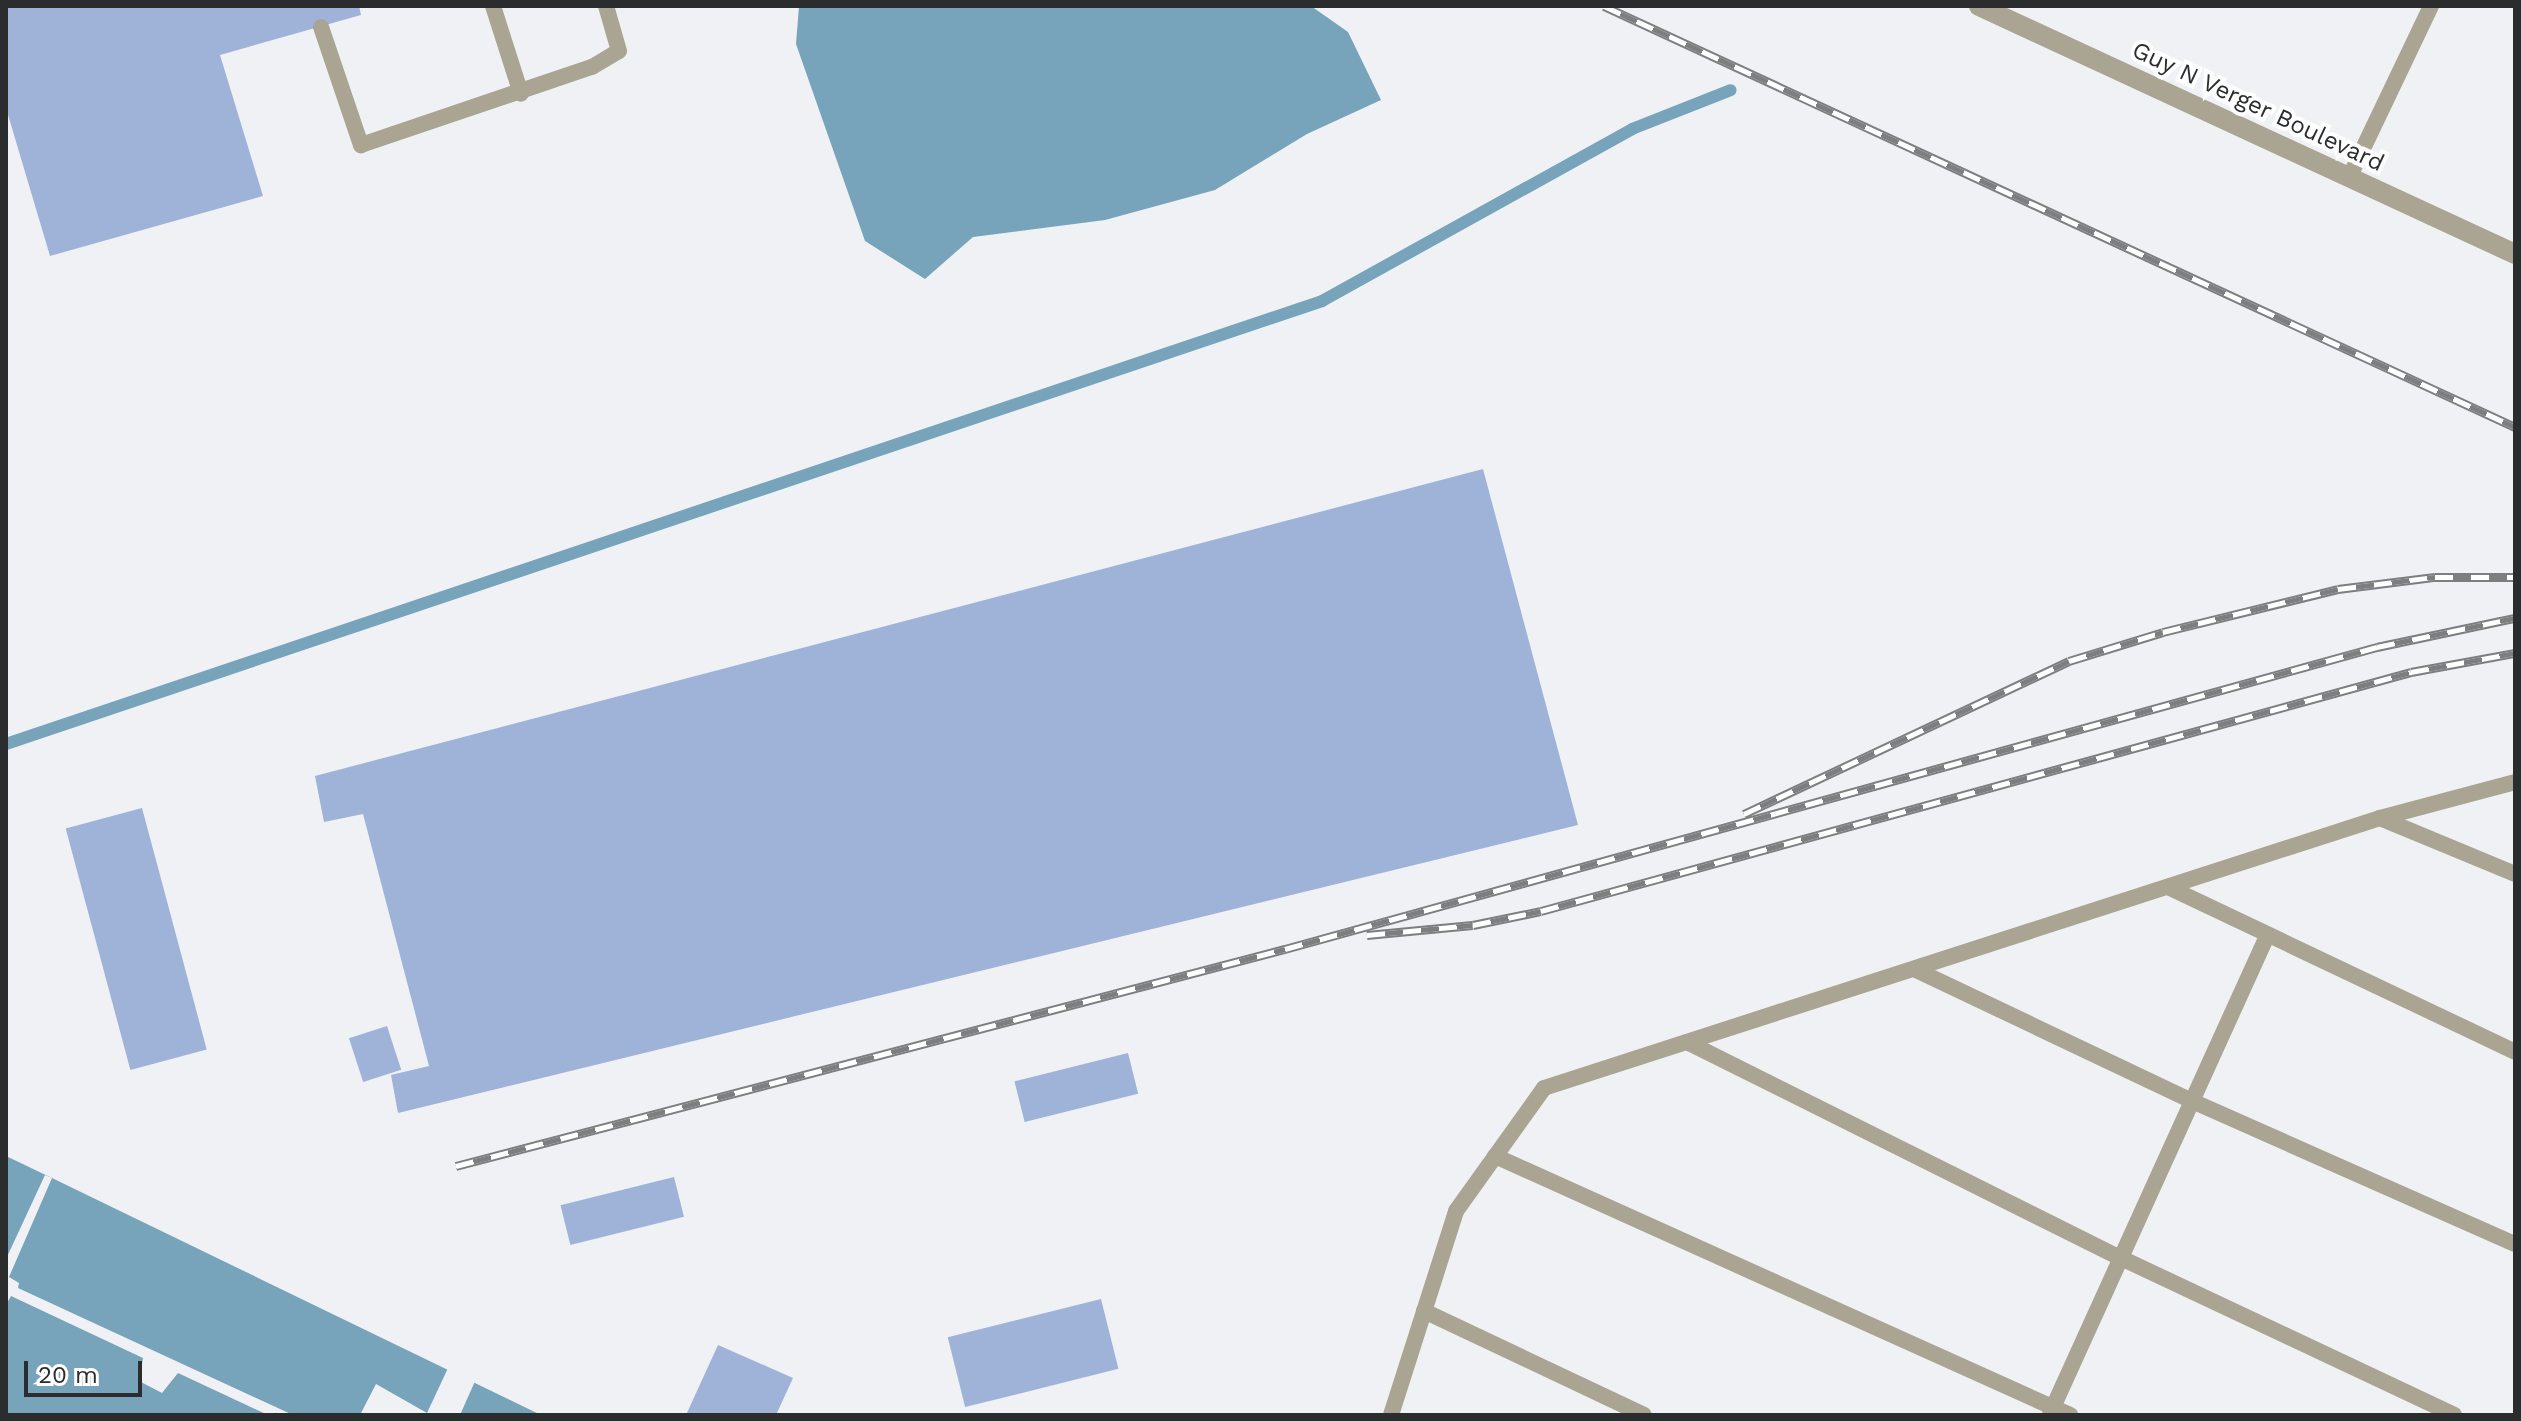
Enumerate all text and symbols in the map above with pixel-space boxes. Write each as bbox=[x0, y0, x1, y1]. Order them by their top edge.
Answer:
street label: Guy N Verger Boulevard bbox=[2127, 36, 2389, 178]
scale bar bbox=[28, 1345, 146, 1395]
text: 20 m bbox=[38, 1361, 98, 1389]

